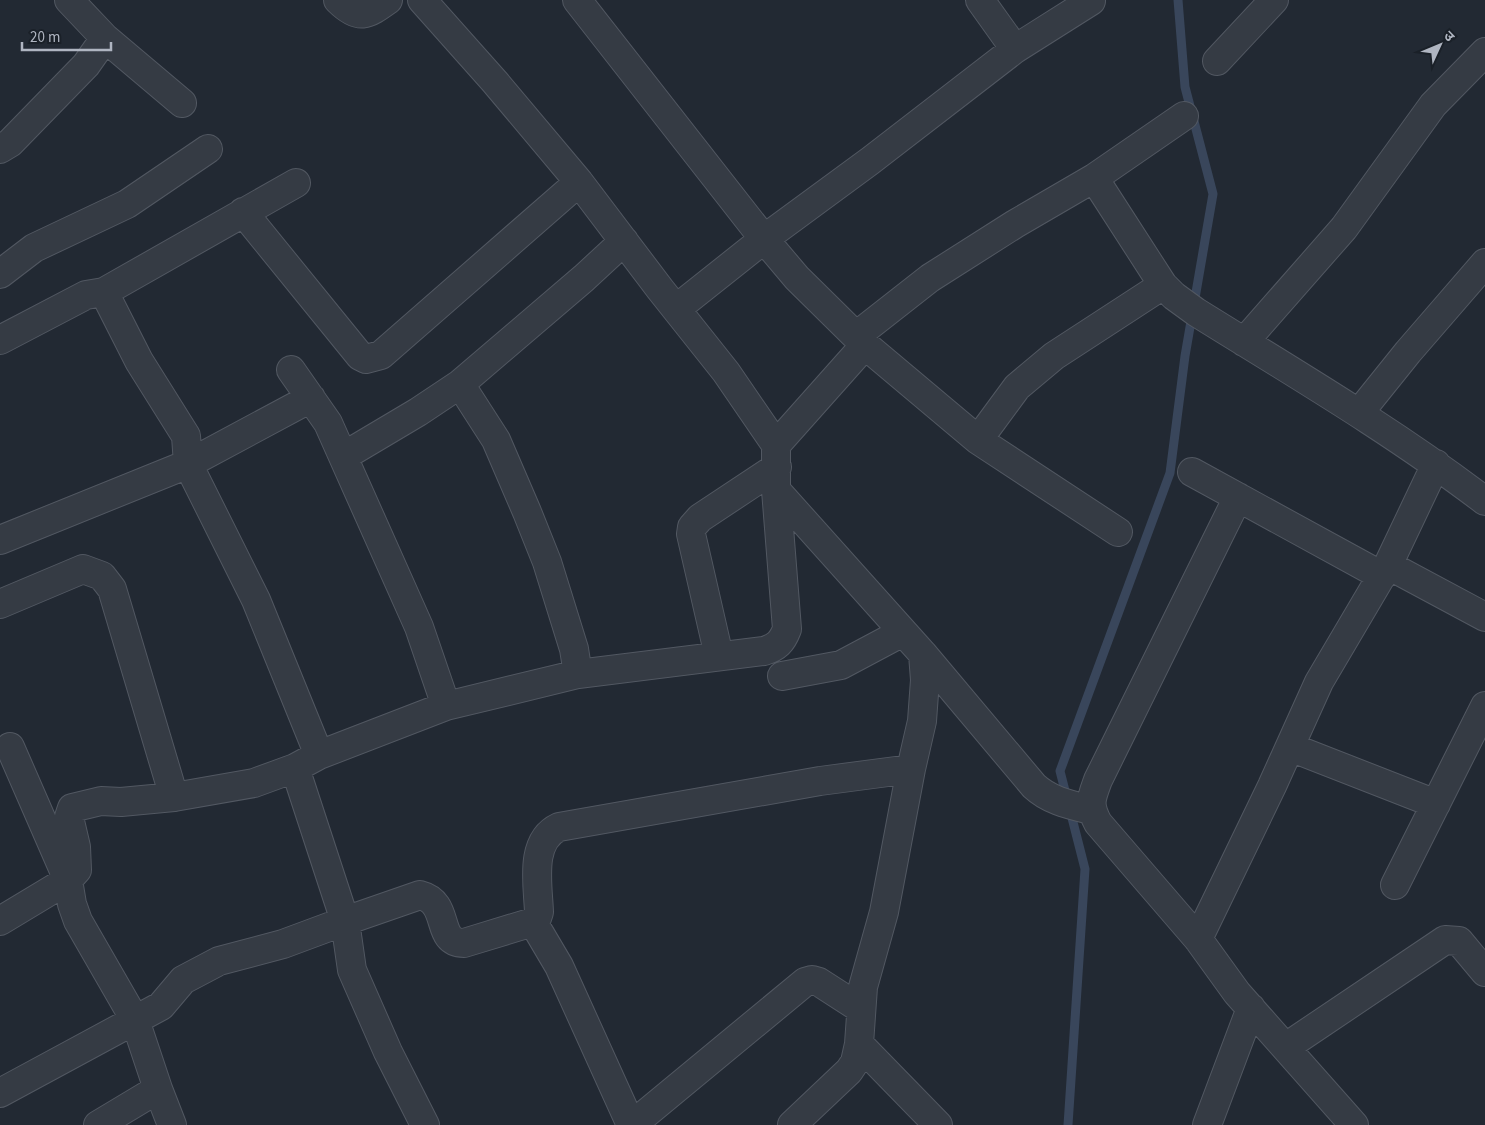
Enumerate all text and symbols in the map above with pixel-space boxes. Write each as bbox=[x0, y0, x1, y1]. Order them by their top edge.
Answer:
scale bar bbox=[22, 20, 111, 52]
north arrow bbox=[1415, 20, 1465, 70]
text: 20 m bbox=[30, 27, 60, 48]
text: उ bbox=[1439, 27, 1459, 47]

